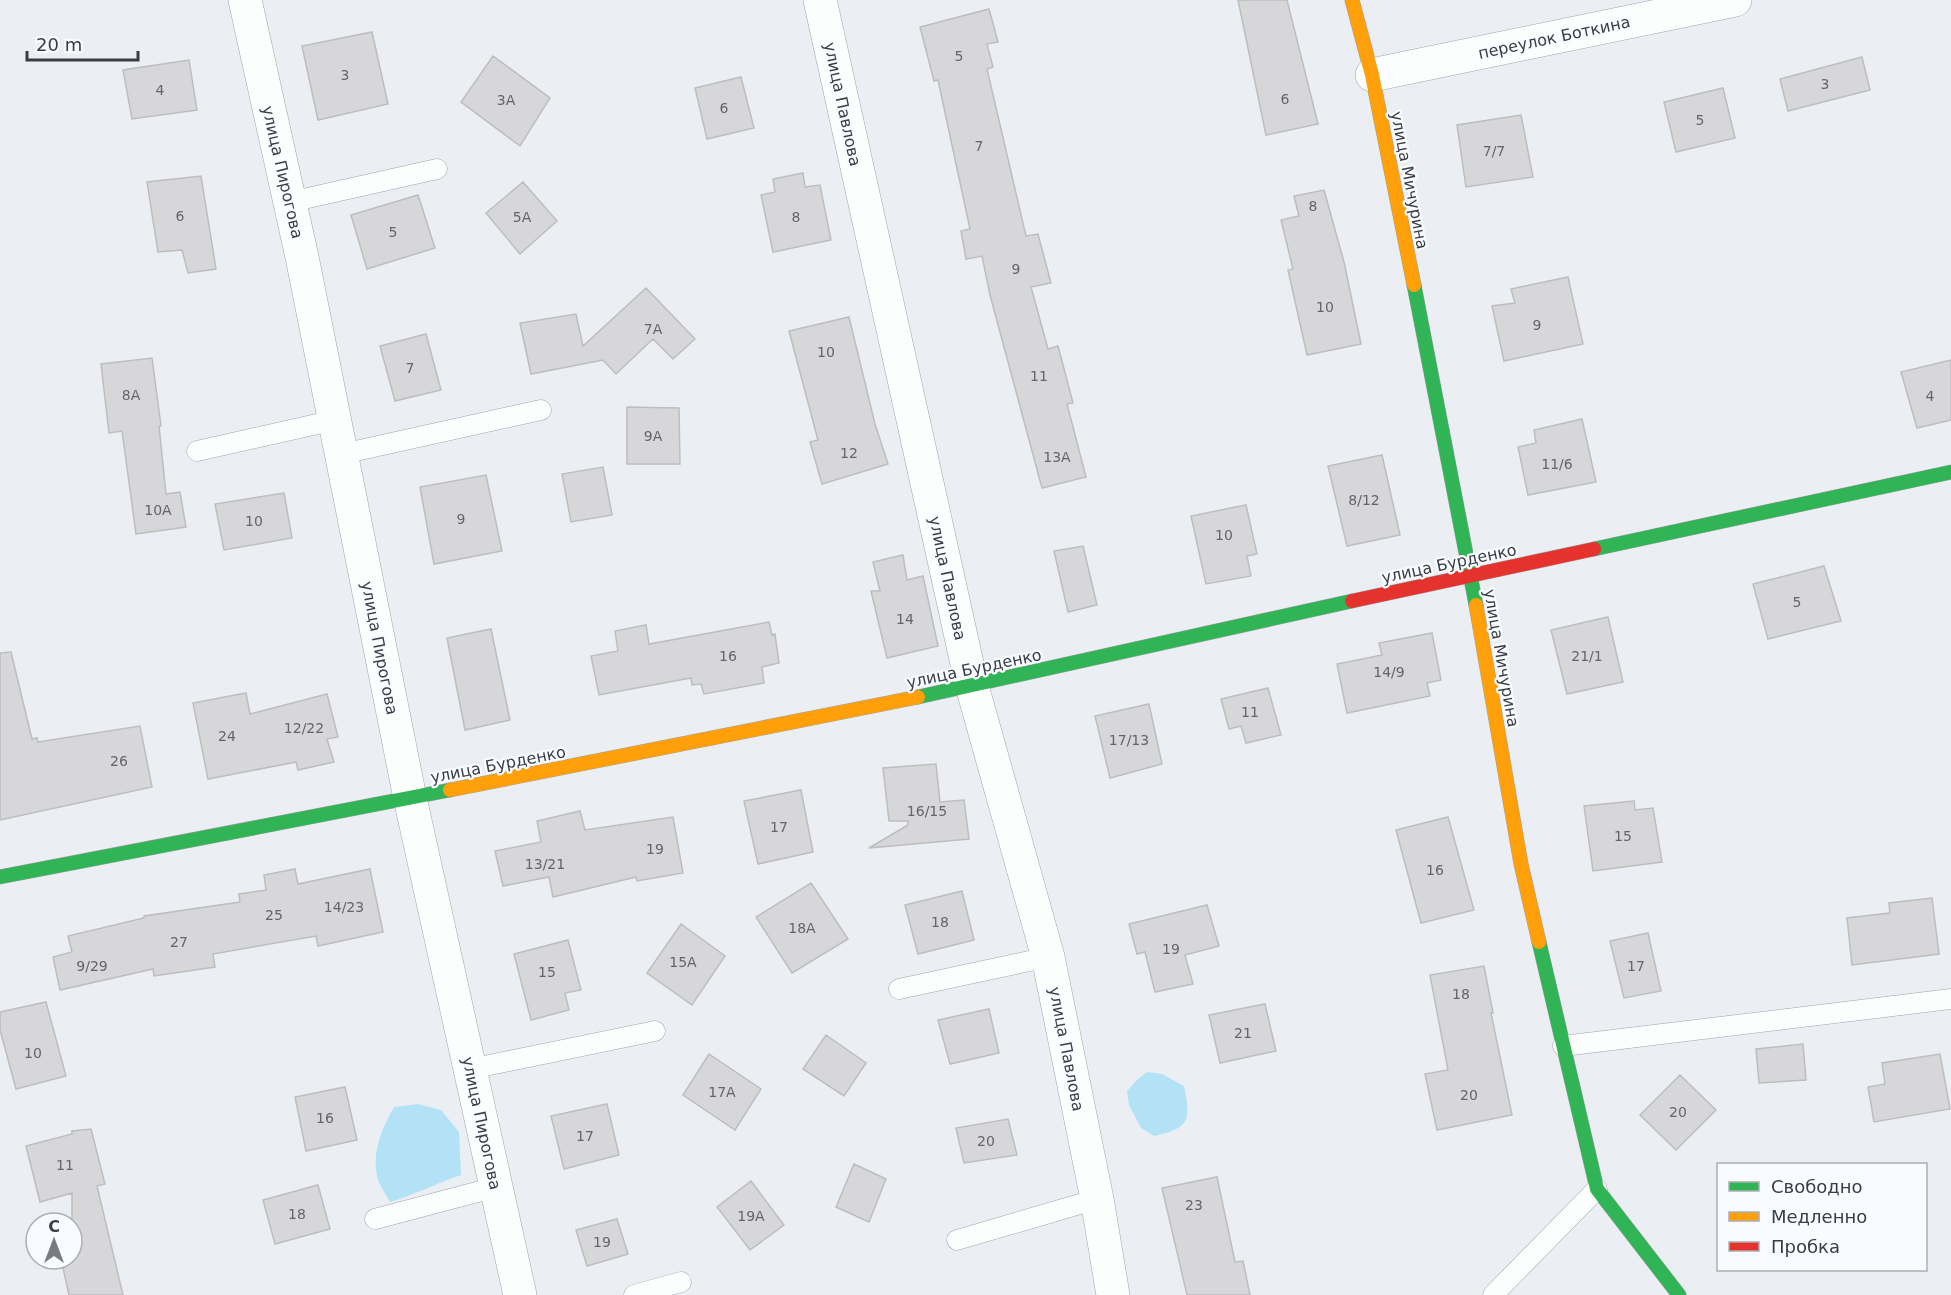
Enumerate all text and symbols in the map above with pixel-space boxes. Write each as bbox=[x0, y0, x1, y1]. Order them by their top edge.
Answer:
street label: переулок Боткина bbox=[1476, 12, 1632, 63]
scale bar bbox=[27, 24, 138, 62]
text: 20 m bbox=[36, 34, 82, 55]
street label: улица Павлова bbox=[820, 40, 865, 168]
house number: 5 bbox=[955, 48, 963, 64]
house number: 3 bbox=[341, 67, 349, 83]
house number: 3 bbox=[1821, 76, 1829, 92]
house number: 4 bbox=[156, 82, 165, 98]
house number: 6 bbox=[1281, 91, 1290, 107]
house number: 3А bbox=[497, 92, 516, 108]
house number: 6 bbox=[720, 100, 729, 116]
street label: улица Пирогова bbox=[258, 104, 307, 240]
street label: улица Мичурина bbox=[1387, 110, 1432, 251]
house number: 5 bbox=[1696, 112, 1704, 128]
house number: 7 bbox=[975, 138, 983, 154]
house number: 7/7 bbox=[1483, 143, 1505, 159]
house number: 8 bbox=[1309, 198, 1317, 214]
house number: 6 bbox=[176, 208, 185, 224]
house number: 5А bbox=[513, 209, 532, 225]
house number: 8 bbox=[792, 209, 800, 225]
house number: 5 bbox=[389, 224, 397, 240]
house number: 9 bbox=[1012, 261, 1020, 277]
house number: 10 bbox=[1316, 299, 1334, 315]
house number: 9 bbox=[1533, 317, 1541, 333]
house number: 7А bbox=[644, 321, 663, 337]
house number: 10 bbox=[817, 344, 835, 360]
house number: 7 bbox=[406, 360, 414, 376]
house number: 11 bbox=[1030, 368, 1048, 384]
house number: 8А bbox=[122, 387, 141, 403]
house number: 4 bbox=[1926, 388, 1935, 404]
house number: 9А bbox=[644, 428, 663, 444]
house number: 12 bbox=[840, 445, 858, 461]
house number: 13А bbox=[1043, 449, 1071, 465]
house number: 11/6 bbox=[1541, 456, 1573, 472]
house number: 8/12 bbox=[1348, 492, 1380, 508]
house number: 10А bbox=[144, 502, 172, 518]
house number: 9 bbox=[457, 511, 465, 527]
house number: 10 bbox=[245, 513, 263, 529]
street label: улица Павлова bbox=[925, 514, 970, 642]
house number: 10 bbox=[1215, 527, 1233, 543]
street label: улица Бурденко bbox=[1380, 540, 1518, 587]
street label: улица Пирогова bbox=[357, 580, 402, 717]
street label: улица Мичурина bbox=[1480, 588, 1523, 729]
house number: 5 bbox=[1793, 594, 1801, 610]
house number: 14 bbox=[896, 611, 914, 627]
street label: улица Бурденко bbox=[905, 645, 1043, 692]
house number: 16 bbox=[719, 648, 737, 664]
house number: 21/1 bbox=[1571, 648, 1603, 664]
house number: 14/9 bbox=[1373, 664, 1405, 680]
house number: 11 bbox=[1241, 704, 1259, 720]
house number: 12/22 bbox=[284, 720, 324, 736]
house number: 24 bbox=[218, 728, 236, 744]
house number: 17/13 bbox=[1109, 732, 1149, 748]
street label: улица Бурденко bbox=[429, 742, 567, 787]
house number: 26 bbox=[110, 753, 128, 769]
house number: 16/15 bbox=[907, 803, 947, 819]
house number: 17 bbox=[770, 819, 788, 835]
house number: 15 bbox=[1614, 828, 1632, 844]
house number: 19 bbox=[646, 841, 664, 857]
house number: 13/21 bbox=[525, 856, 565, 872]
house number: 16 bbox=[1426, 862, 1444, 878]
house number: 14/23 bbox=[324, 899, 364, 915]
house number: 25 bbox=[265, 907, 283, 923]
house number: 18 bbox=[931, 914, 949, 930]
house number: 18А bbox=[788, 920, 816, 936]
house number: 27 bbox=[170, 934, 188, 950]
house number: 19 bbox=[1162, 941, 1180, 957]
house number: 15А bbox=[669, 954, 697, 970]
house number: 9/29 bbox=[76, 958, 108, 974]
house number: 17 bbox=[1627, 958, 1645, 974]
house number: 15 bbox=[538, 964, 556, 980]
street label: улица Павлова bbox=[1045, 985, 1088, 1113]
house number: 18 bbox=[1452, 986, 1470, 1002]
house number: 21 bbox=[1234, 1025, 1252, 1041]
house number: 10 bbox=[24, 1045, 42, 1061]
street label: улица Пирогова bbox=[458, 1055, 505, 1191]
house number: 17А bbox=[708, 1084, 736, 1100]
house number: 20 bbox=[1460, 1087, 1478, 1103]
house number: 20 bbox=[1669, 1104, 1687, 1120]
house number: 16 bbox=[316, 1110, 334, 1126]
house number: 17 bbox=[576, 1128, 594, 1144]
house number: 20 bbox=[977, 1133, 995, 1149]
house number: 11 bbox=[56, 1157, 74, 1173]
legend bbox=[1717, 1163, 1927, 1271]
text: Свободно bbox=[1771, 1176, 1863, 1197]
house number: 23 bbox=[1185, 1197, 1203, 1213]
house number: 18 bbox=[288, 1206, 306, 1222]
text: Медленно bbox=[1771, 1206, 1867, 1227]
house number: 19А bbox=[737, 1208, 765, 1224]
north arrow bbox=[24, 1211, 84, 1271]
text: С bbox=[48, 1217, 60, 1236]
house number: 19 bbox=[593, 1234, 611, 1250]
text: Пробка bbox=[1771, 1236, 1840, 1257]

